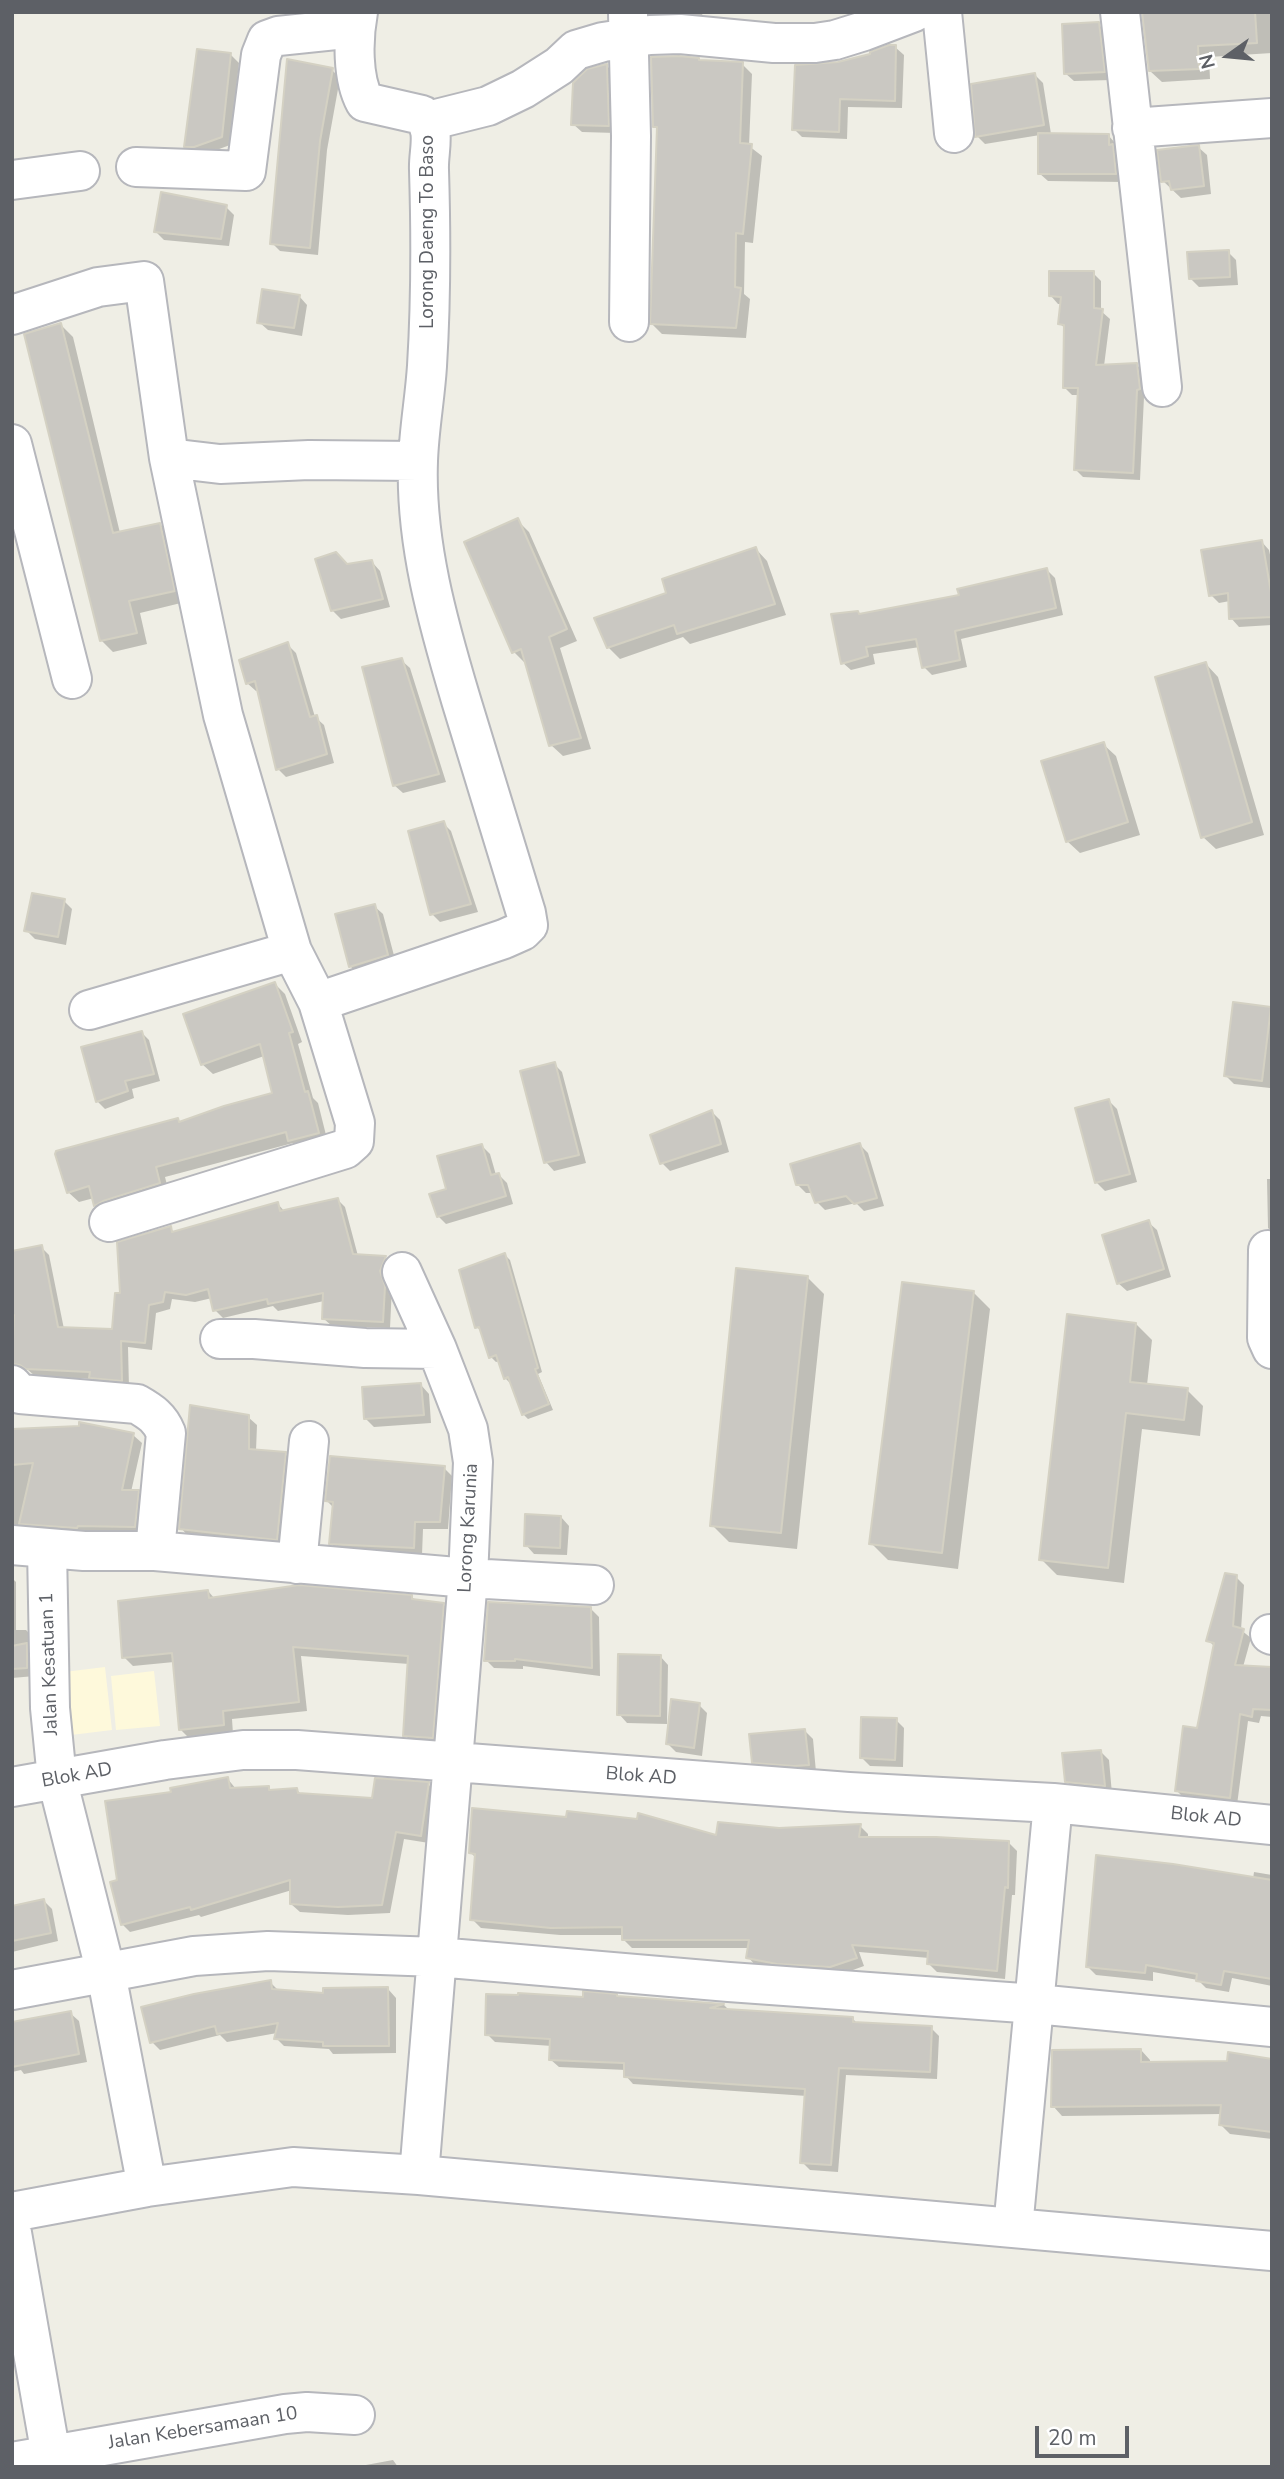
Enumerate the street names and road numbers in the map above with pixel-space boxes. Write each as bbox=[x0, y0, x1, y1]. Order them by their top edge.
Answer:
street label: Lorong Daeng To Baso bbox=[417, 135, 439, 329]
street label: Lorong Karunia bbox=[454, 1463, 484, 1593]
street label: Jalan Kesatuan 1 bbox=[36, 1592, 64, 1736]
street label: Blok AD bbox=[40, 1759, 114, 1793]
street label: Blok AD bbox=[605, 1763, 677, 1791]
street label: Blok AD bbox=[1169, 1803, 1243, 1833]
street label: Jalan Kebersamaan 10 bbox=[107, 2403, 299, 2455]

